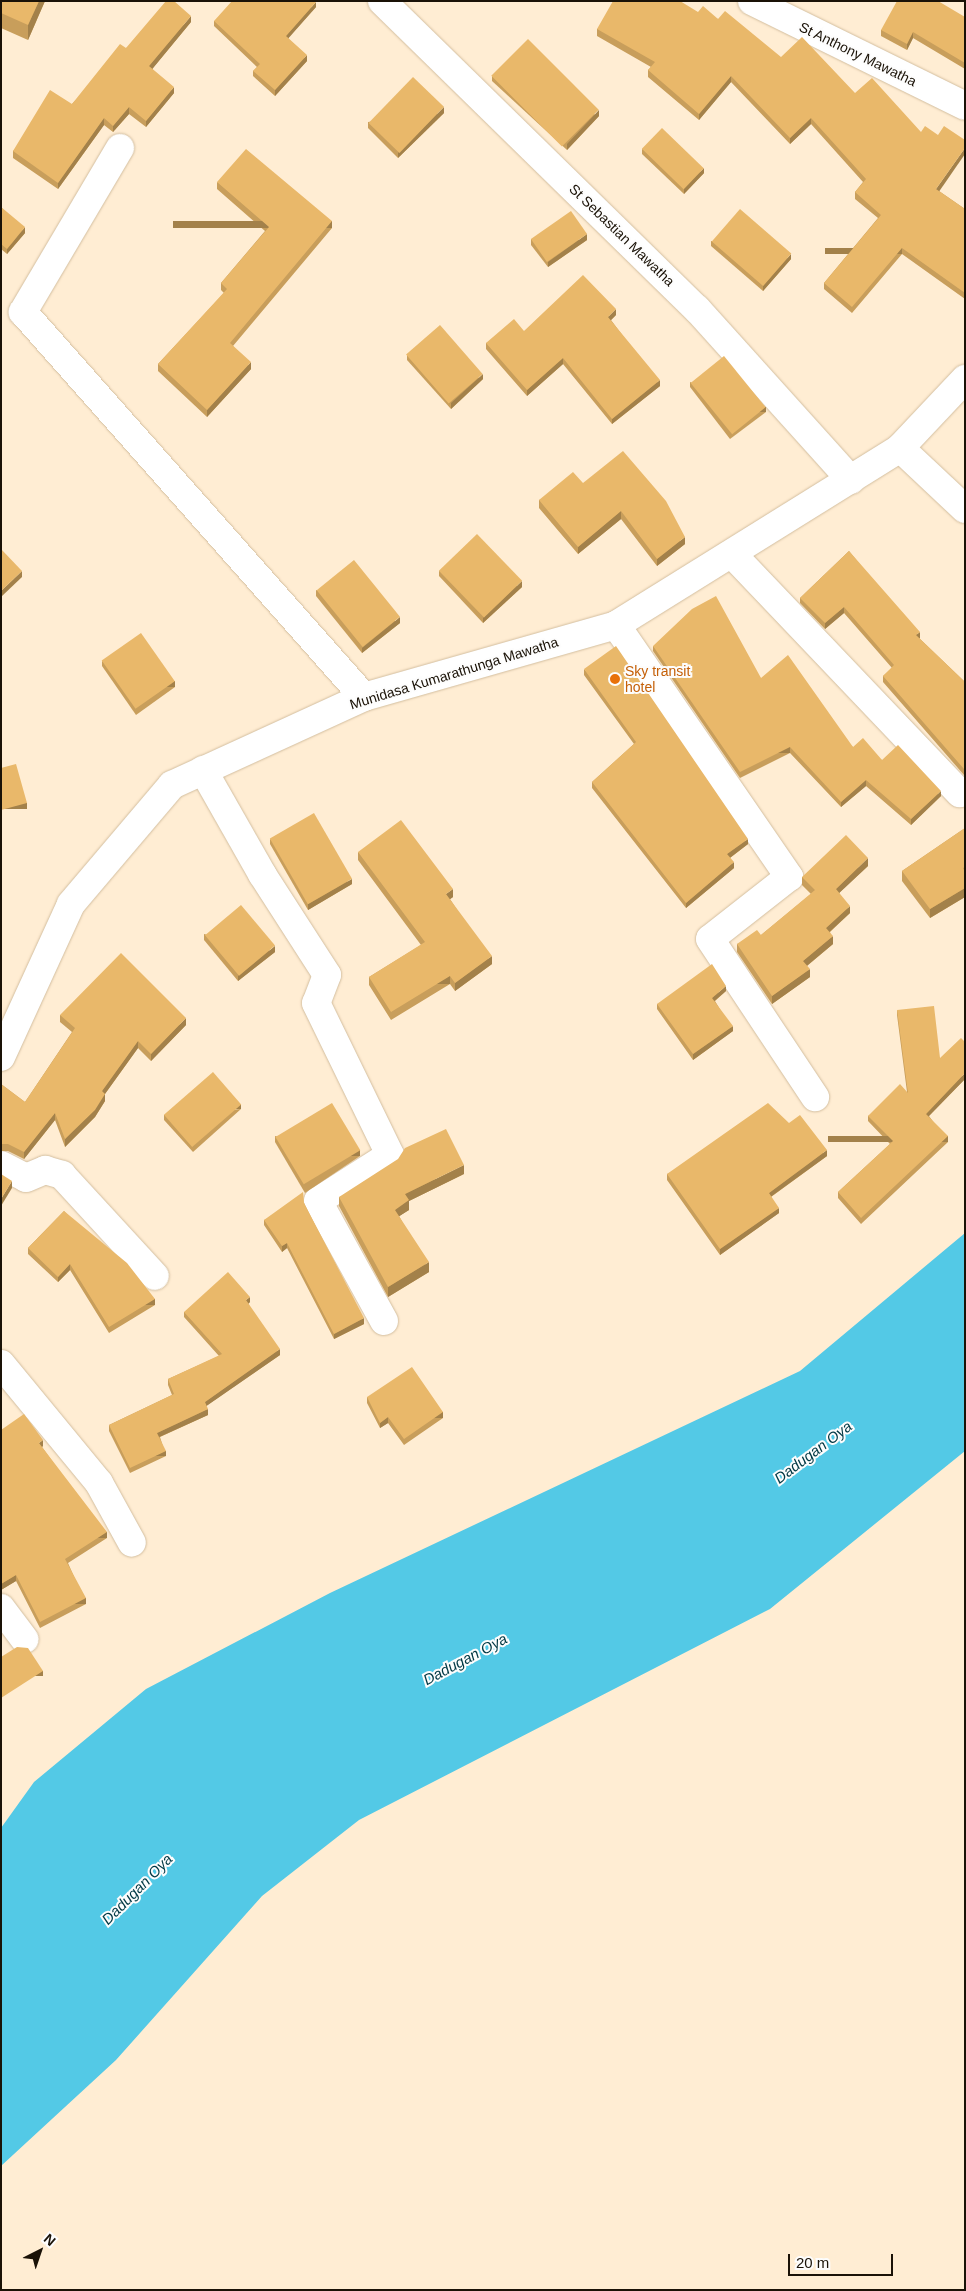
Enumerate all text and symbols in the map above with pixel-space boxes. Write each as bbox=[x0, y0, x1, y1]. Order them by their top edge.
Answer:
street label: St Anthony Mawatha bbox=[796, 18, 920, 90]
street label: St Sebastian Mawatha bbox=[566, 180, 678, 290]
street label: Munidasa Kumarathunga Mawatha bbox=[348, 633, 560, 713]
place label: Sky transit hotel bbox=[625, 663, 690, 696]
marker: Sky transit hotel bbox=[609, 673, 621, 685]
water label: Dadugan Oya bbox=[771, 1417, 855, 1487]
water label: Dadugan Oya bbox=[420, 1629, 510, 1689]
water label: Dadugan Oya bbox=[98, 1850, 176, 1928]
north arrow bbox=[15, 2226, 65, 2276]
text: N bbox=[41, 2230, 59, 2249]
scale bar bbox=[791, 2244, 896, 2276]
text: 20 m bbox=[796, 2254, 829, 2271]

